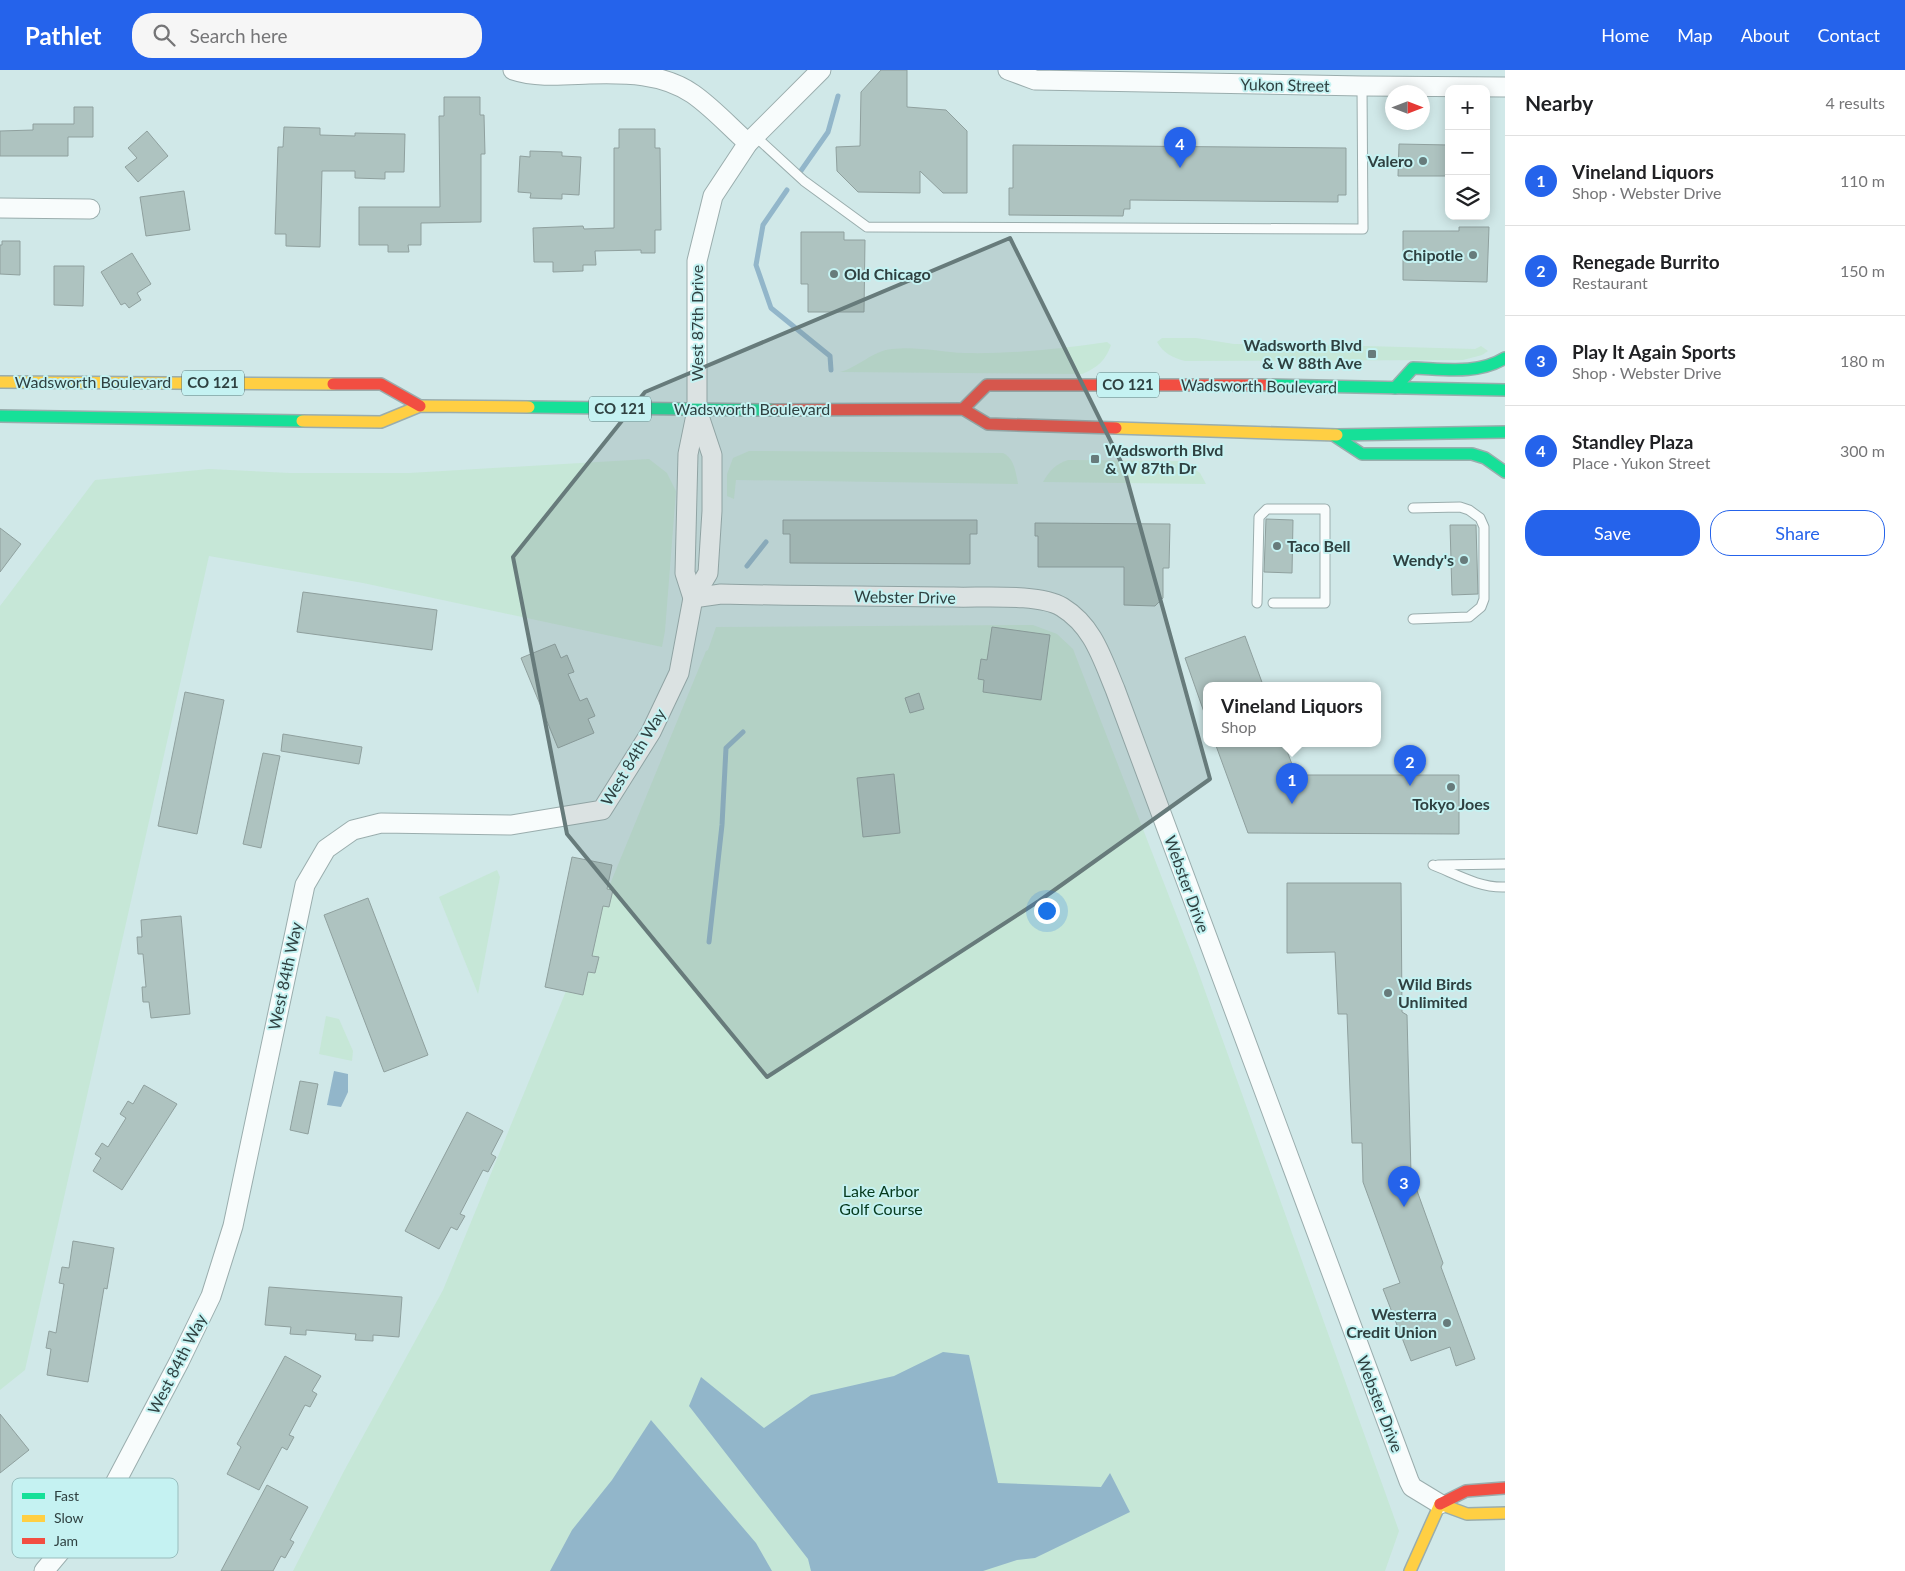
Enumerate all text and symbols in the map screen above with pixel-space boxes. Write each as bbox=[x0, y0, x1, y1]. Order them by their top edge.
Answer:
search box bbox=[132, 13, 482, 58]
text: Pathlet bbox=[25, 21, 102, 50]
icon: search bbox=[150, 21, 178, 49]
text: Search here bbox=[190, 24, 288, 47]
text: Home bbox=[1601, 24, 1649, 46]
text: Map bbox=[1677, 24, 1713, 46]
text: About bbox=[1741, 24, 1790, 46]
text: Contact bbox=[1818, 24, 1880, 46]
street label: Yukon Street bbox=[1240, 74, 1330, 95]
north arrow bbox=[1385, 85, 1430, 130]
map controls bbox=[1445, 85, 1490, 220]
button: + bbox=[1445, 85, 1490, 130]
text: Nearby bbox=[1525, 90, 1593, 115]
text: 4 results bbox=[1825, 93, 1885, 112]
pin: 4 bbox=[1164, 127, 1196, 168]
button: − bbox=[1445, 130, 1490, 175]
place label: Valero bbox=[1367, 151, 1413, 170]
marker: Valero bbox=[1417, 155, 1429, 167]
text: Vineland Liquors bbox=[1572, 160, 1714, 183]
text: 1 bbox=[1536, 171, 1546, 190]
text: 110 m bbox=[1840, 171, 1885, 190]
button: layers bbox=[1445, 175, 1490, 220]
text: Shop · Webster Drive bbox=[1572, 183, 1722, 202]
place label: Chipotle bbox=[1403, 245, 1463, 264]
marker: Chipotle bbox=[1467, 249, 1479, 261]
text: Renegade Burrito bbox=[1572, 250, 1720, 273]
text: 2 bbox=[1536, 261, 1546, 280]
text: 150 m bbox=[1840, 261, 1885, 280]
place label: Old Chicago bbox=[844, 264, 931, 283]
street label: West 87th Drive bbox=[687, 265, 706, 381]
marker: Old Chicago bbox=[828, 268, 840, 280]
text: Restaurant bbox=[1572, 273, 1648, 292]
place label: Wadsworth Blvd & W 88th Ave bbox=[1244, 335, 1362, 372]
text: Play It Again Sports bbox=[1572, 340, 1736, 363]
marker: Wadsworth Blvd & W 88th Ave bbox=[1366, 348, 1378, 360]
text: 3 bbox=[1536, 351, 1546, 370]
text: 180 m bbox=[1840, 351, 1885, 370]
text: Shop · Webster Drive bbox=[1572, 363, 1722, 382]
road number: CO 121 bbox=[182, 370, 244, 396]
street label: Wadsworth Boulevard bbox=[15, 372, 171, 391]
road number: CO 121 bbox=[1097, 372, 1159, 398]
street label: Wadsworth Boulevard bbox=[1181, 375, 1337, 396]
road number: CO 121 bbox=[589, 396, 651, 422]
street label: Wadsworth Boulevard bbox=[674, 399, 830, 418]
text: Standley Plaza bbox=[1572, 430, 1693, 453]
place label: Wadsworth Blvd & W 87th Dr bbox=[1105, 440, 1223, 477]
text: 4 bbox=[1536, 441, 1546, 460]
text: 300 m bbox=[1840, 441, 1885, 460]
marker: Wadsworth Blvd & W 87th Dr bbox=[1089, 453, 1101, 465]
text: Place · Yukon Street bbox=[1572, 453, 1710, 472]
button: Save bbox=[1525, 510, 1700, 556]
button: Share bbox=[1710, 510, 1885, 556]
place label: Taco Bell bbox=[1287, 536, 1351, 555]
marker: Taco Bell bbox=[1271, 540, 1283, 552]
place label: Wendy's bbox=[1393, 550, 1454, 569]
marker: Wendy's bbox=[1458, 554, 1470, 566]
street label: Webster Drive bbox=[854, 586, 956, 607]
popup bbox=[1203, 682, 1381, 747]
text: Vineland Liquors bbox=[1221, 694, 1363, 717]
street label: West 84th Way bbox=[596, 704, 669, 809]
text: Shop bbox=[1221, 717, 1257, 736]
pin: 2 bbox=[1394, 745, 1426, 786]
pin: 1 bbox=[1276, 763, 1308, 804]
marker: Tokyo Joes bbox=[1445, 781, 1457, 793]
place label: Tokyo Joes bbox=[1412, 794, 1490, 813]
street label: Webster Drive bbox=[1161, 833, 1214, 935]
your location bbox=[1034, 898, 1060, 924]
street label: West 84th Way bbox=[264, 920, 305, 1032]
place label: Wild Birds Unlimited bbox=[1398, 974, 1472, 1011]
marker: Wild Birds Unlimited bbox=[1382, 987, 1394, 999]
pin: 3 bbox=[1388, 1166, 1420, 1207]
park label: Lake Arbor Golf Course bbox=[839, 1181, 923, 1218]
place label: Westerra Credit Union bbox=[1346, 1304, 1437, 1341]
street label: West 84th Way bbox=[143, 1310, 210, 1417]
marker: Westerra Credit Union bbox=[1441, 1317, 1453, 1329]
street label: Webster Drive bbox=[1353, 1353, 1408, 1455]
legend bbox=[12, 1478, 178, 1558]
text: Fast bbox=[54, 1487, 79, 1504]
text: Slow bbox=[54, 1509, 84, 1526]
text: Jam bbox=[54, 1532, 78, 1549]

